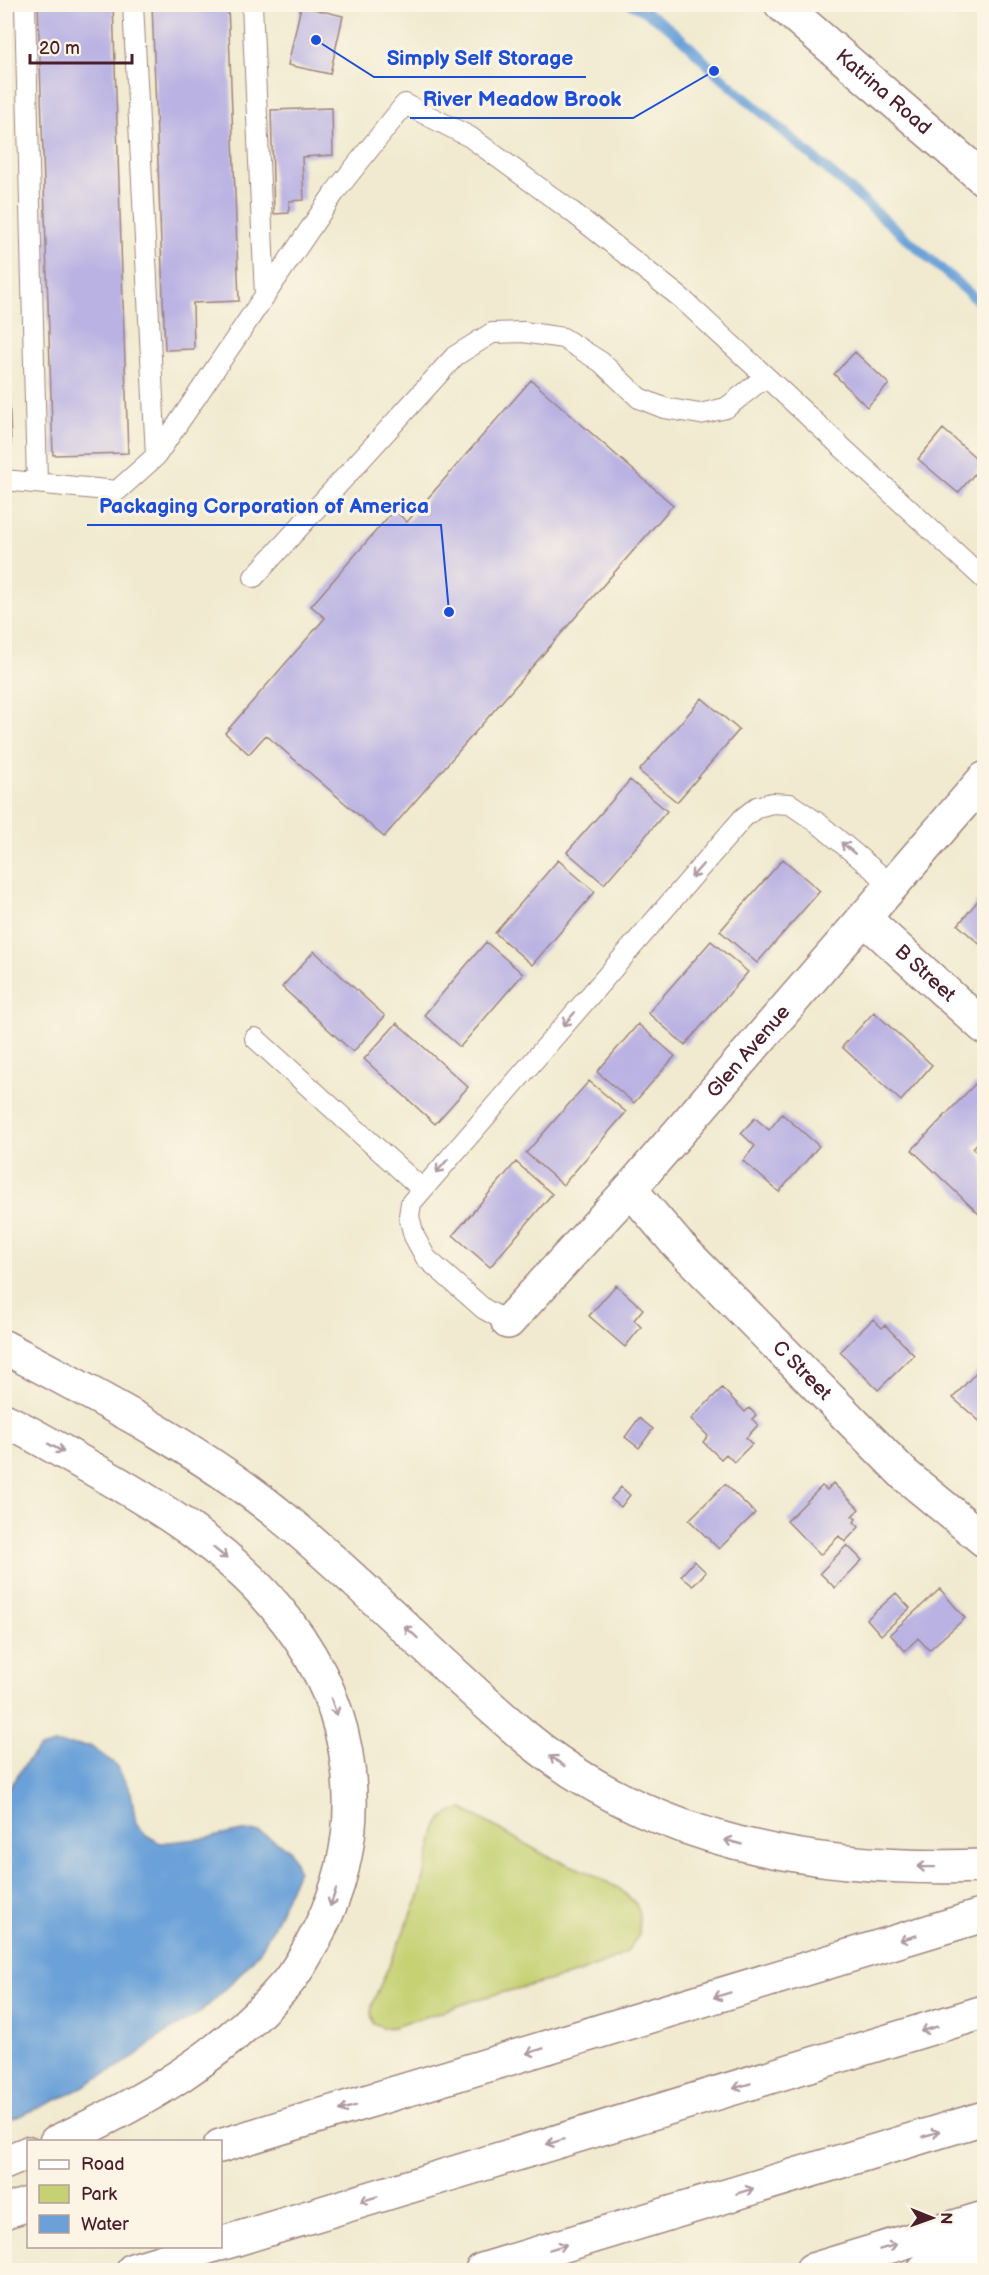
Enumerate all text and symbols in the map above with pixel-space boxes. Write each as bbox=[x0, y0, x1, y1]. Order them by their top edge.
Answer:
scale bar bbox=[30, 27, 132, 65]
text: 20 m bbox=[39, 38, 80, 59]
callout: Simply Self Storage bbox=[374, 38, 586, 77]
street label: Katrina Road bbox=[831, 44, 936, 140]
text: Simply Self Storage bbox=[387, 46, 573, 71]
callout: River Meadow Brook bbox=[410, 79, 633, 118]
text: River Meadow Brook bbox=[423, 87, 621, 112]
callout: Packaging Corporation of America bbox=[87, 486, 441, 525]
text: Packaging Corporation of America bbox=[99, 494, 429, 519]
one-way arrow bbox=[841, 842, 857, 855]
one-way arrow bbox=[690, 863, 704, 878]
street label: B Street bbox=[890, 940, 960, 1007]
street label: Glen Avenue bbox=[702, 1000, 795, 1103]
one-way arrow bbox=[562, 1011, 576, 1026]
one-way arrow bbox=[435, 1158, 449, 1173]
street label: C Street bbox=[767, 1336, 836, 1405]
one-way arrow bbox=[47, 1442, 64, 1454]
one-way arrow bbox=[212, 1546, 228, 1559]
one-way arrow bbox=[404, 1625, 419, 1639]
one-way arrow bbox=[330, 1697, 341, 1716]
one-way arrow bbox=[549, 1754, 566, 1767]
one-way arrow bbox=[724, 1836, 743, 1847]
one-way arrow bbox=[917, 1861, 937, 1873]
one-way arrow bbox=[326, 1888, 337, 1907]
one-way arrow bbox=[899, 1933, 918, 1944]
one-way arrow bbox=[713, 1990, 732, 2001]
one-way arrow bbox=[919, 2024, 938, 2035]
one-way arrow bbox=[526, 2046, 545, 2057]
one-way arrow bbox=[733, 2081, 752, 2092]
one-way arrow bbox=[339, 2103, 358, 2114]
one-way arrow bbox=[921, 2128, 940, 2139]
one-way arrow bbox=[546, 2137, 565, 2148]
legend bbox=[27, 2140, 222, 2248]
text: Road bbox=[81, 2154, 125, 2175]
text: Park bbox=[81, 2184, 117, 2205]
one-way arrow bbox=[735, 2185, 754, 2196]
north arrow bbox=[902, 2188, 962, 2248]
one-way arrow bbox=[360, 2194, 379, 2205]
text: N bbox=[936, 2212, 955, 2224]
text: Water bbox=[81, 2214, 129, 2235]
one-way arrow bbox=[548, 2241, 567, 2252]
one-way arrow bbox=[878, 2241, 897, 2252]

